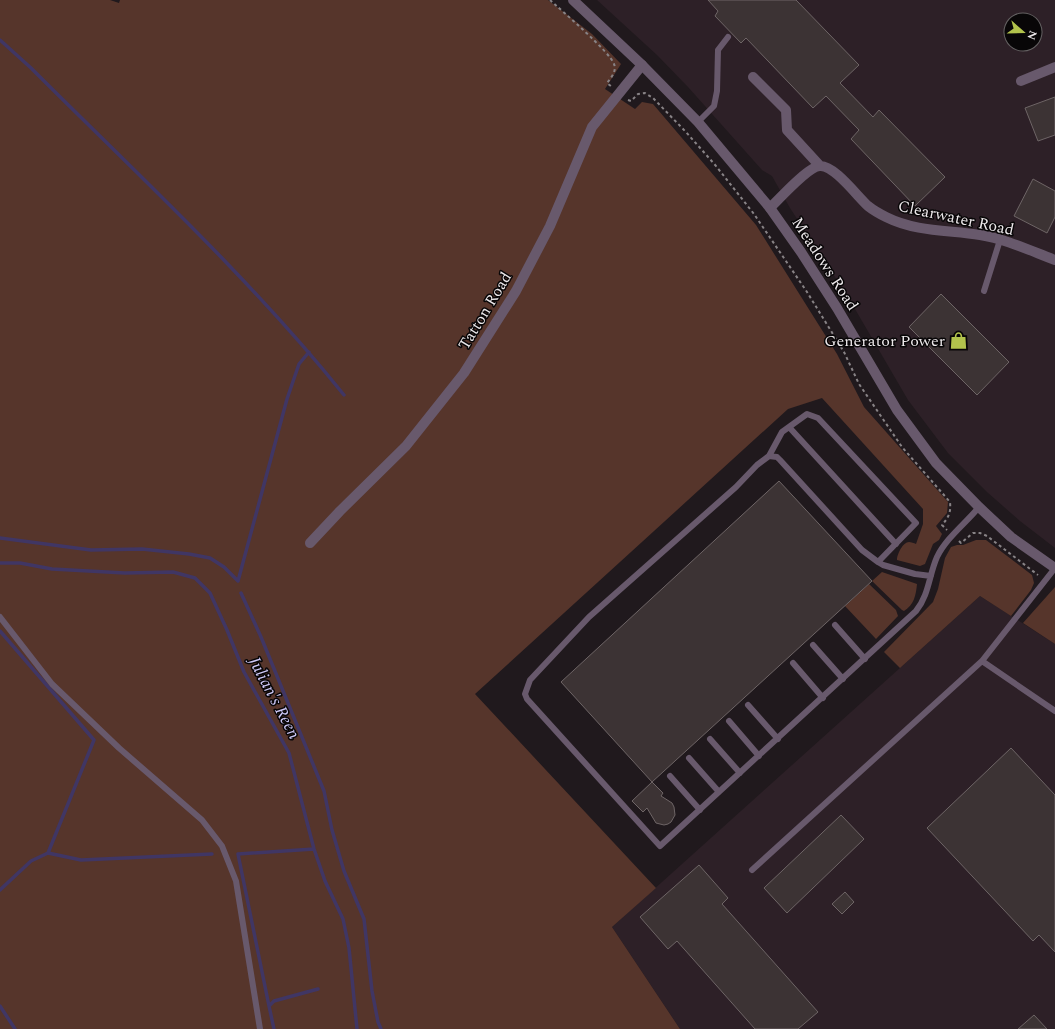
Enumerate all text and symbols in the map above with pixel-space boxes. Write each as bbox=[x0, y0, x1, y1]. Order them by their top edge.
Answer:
north arrow bbox=[1003, 12, 1043, 52]
text: N bbox=[1022, 28, 1041, 42]
street label: Clearwater Road bbox=[896, 194, 1016, 242]
street label: Meadows Road bbox=[786, 212, 864, 316]
street label: Tatton Road bbox=[452, 267, 518, 355]
place label: Generator Power bbox=[824, 329, 945, 353]
shop icon: Generator Power bbox=[948, 331, 968, 351]
water label: Julian's Reen bbox=[240, 650, 307, 744]

